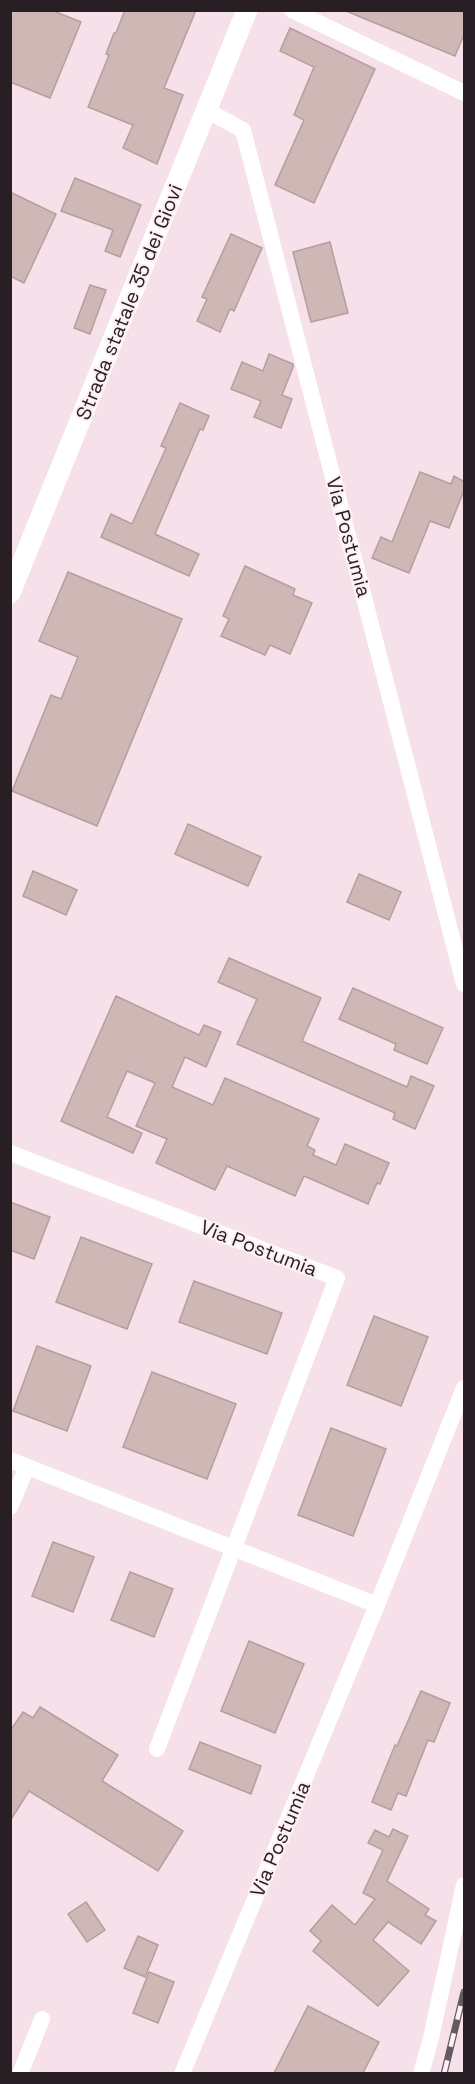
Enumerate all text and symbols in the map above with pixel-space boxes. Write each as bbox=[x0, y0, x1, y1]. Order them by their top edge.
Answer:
street label: Strada statale 35 dei Giovi bbox=[70, 180, 188, 424]
street label: Via Postumia bbox=[320, 474, 378, 600]
street label: Via Postumia bbox=[197, 1214, 321, 1282]
street label: Via Postumia bbox=[244, 1777, 316, 1901]

